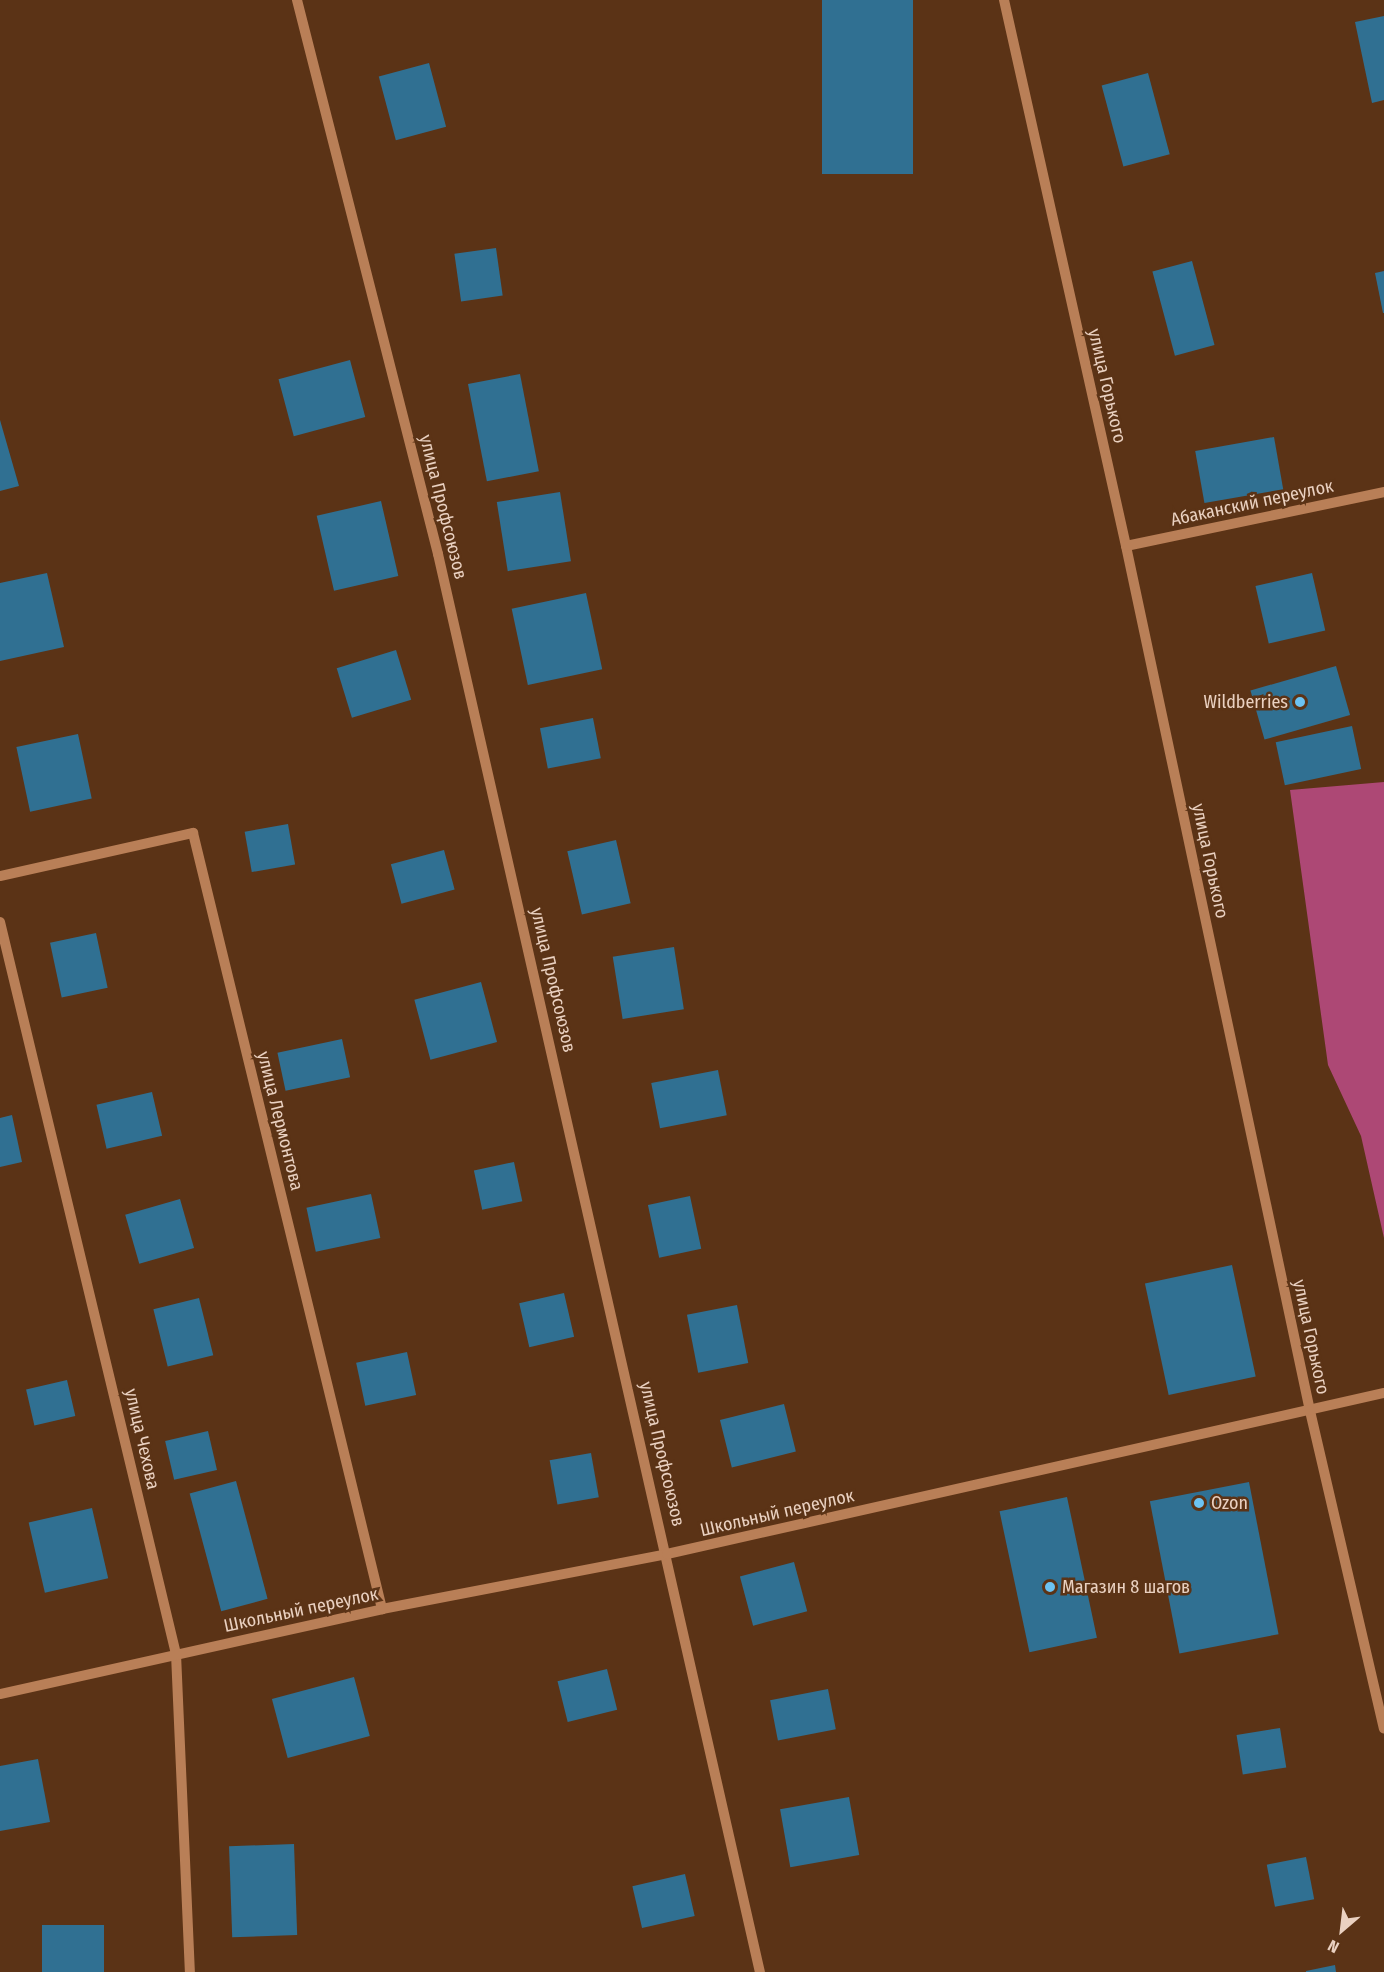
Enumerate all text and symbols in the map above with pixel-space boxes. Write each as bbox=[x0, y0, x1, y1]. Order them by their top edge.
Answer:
street label: улица Горького bbox=[1083, 327, 1131, 445]
street label: улица Профсоюзов bbox=[415, 433, 471, 581]
street label: Абаканский переулок bbox=[1169, 475, 1335, 531]
place label: Wildberries bbox=[1204, 691, 1288, 713]
marker: Wildberries bbox=[1293, 695, 1307, 709]
street label: улица Горького bbox=[1187, 802, 1233, 920]
street label: улица Профсоюзов bbox=[526, 905, 580, 1055]
street label: улица Лермонтова bbox=[252, 1049, 308, 1193]
street label: улица Горького bbox=[1288, 1278, 1334, 1396]
street label: улица Профсоюзов bbox=[635, 1379, 689, 1529]
street label: улица Чехова bbox=[120, 1386, 164, 1492]
street label: Школьный переулок bbox=[698, 1485, 856, 1541]
place label: Ozon bbox=[1211, 1492, 1248, 1514]
marker: Ozon bbox=[1192, 1496, 1206, 1510]
place label: Магазин 8 шагов bbox=[1062, 1576, 1190, 1598]
marker: Магазин 8 шагов bbox=[1043, 1580, 1057, 1594]
street label: Школьный переулок bbox=[222, 1583, 380, 1637]
north arrow bbox=[1312, 1900, 1372, 1960]
text: N bbox=[1325, 1936, 1342, 1957]

